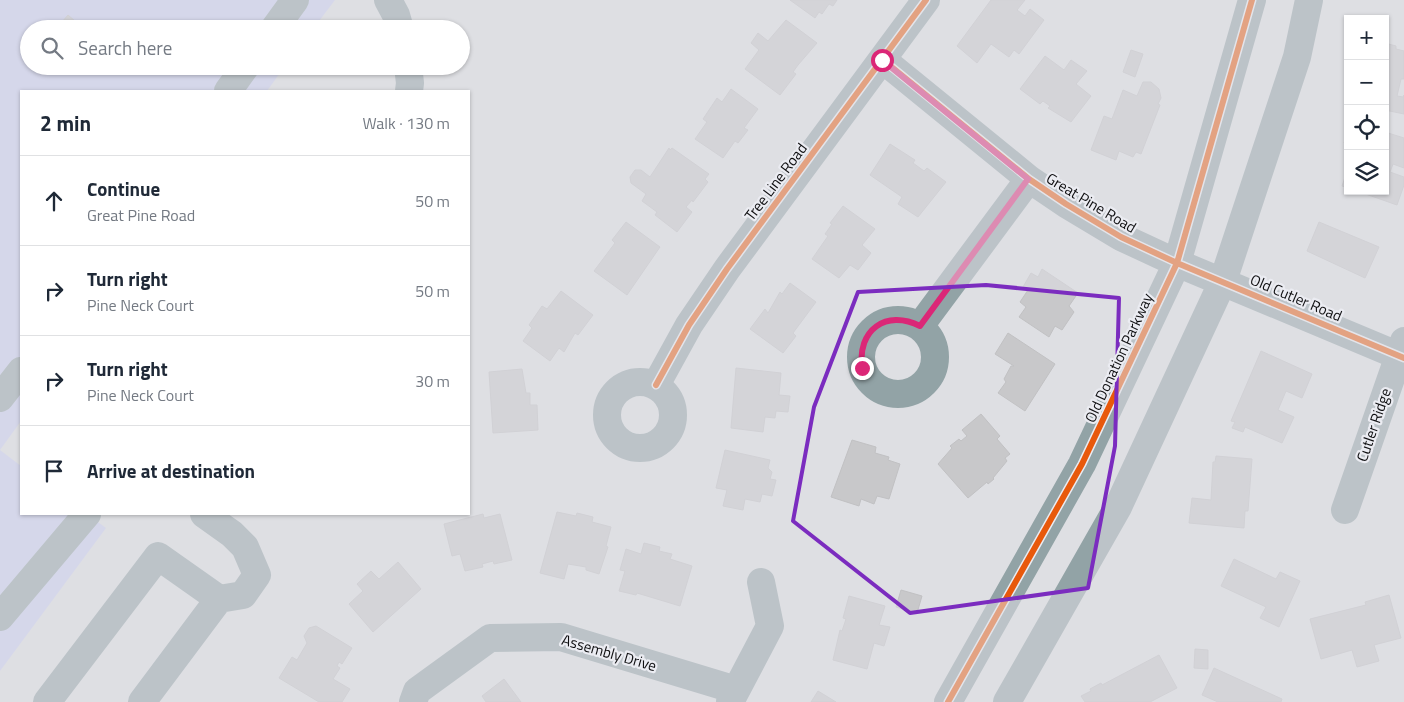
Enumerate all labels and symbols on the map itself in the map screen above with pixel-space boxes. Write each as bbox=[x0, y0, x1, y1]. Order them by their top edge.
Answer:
route start bbox=[871, 49, 894, 72]
street label: Tree Line Road bbox=[739, 138, 812, 225]
street label: Great Pine Road bbox=[1042, 167, 1141, 239]
street label: Old Cutler Road bbox=[1247, 268, 1346, 327]
street label: Old Donation Parkway bbox=[1078, 289, 1159, 426]
route end bbox=[851, 357, 874, 380]
street label: Cutler Ridge bbox=[1350, 385, 1397, 465]
street label: Assembly Drive bbox=[559, 628, 659, 677]

